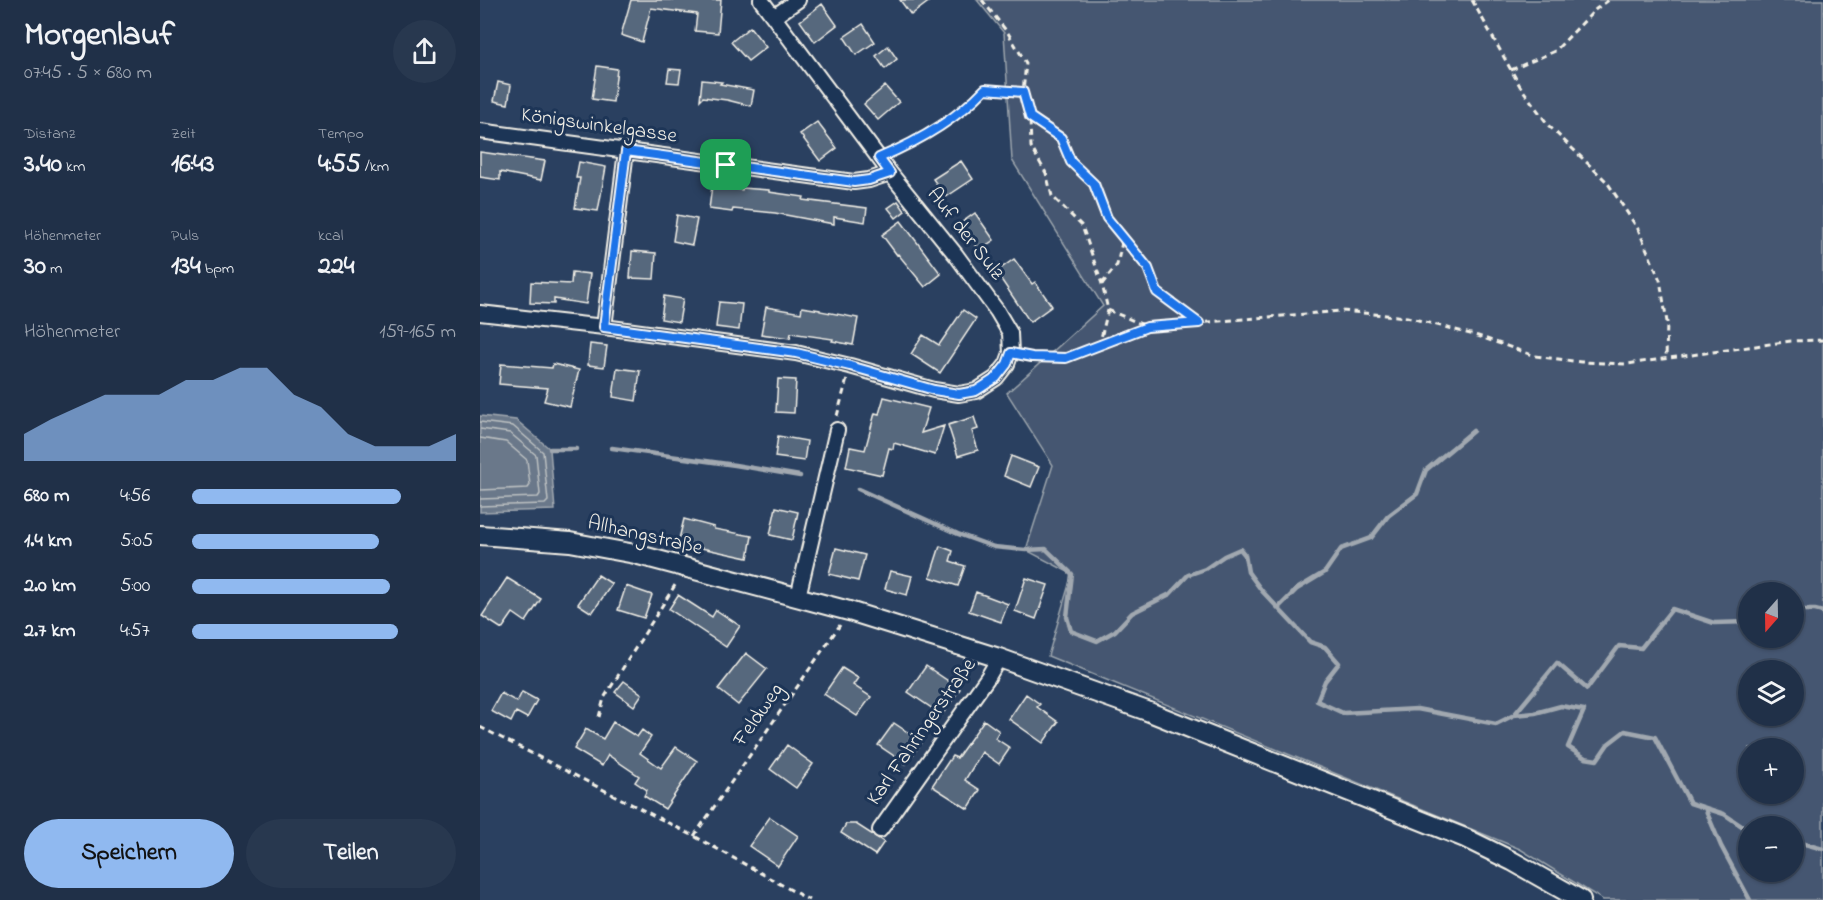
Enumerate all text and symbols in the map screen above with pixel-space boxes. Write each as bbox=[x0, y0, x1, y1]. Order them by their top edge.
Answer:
text: Morgenlauf bbox=[24, 12, 175, 60]
button: share bbox=[393, 20, 456, 83]
text: 07:45 · 5 × 680 m bbox=[24, 59, 152, 88]
street label: Königswinkelgasse bbox=[519, 100, 679, 154]
text: Distanz bbox=[24, 122, 75, 146]
text: Zeit bbox=[171, 122, 196, 146]
text: Tempo bbox=[318, 122, 364, 146]
pin bbox=[700, 139, 751, 190]
text: 3.40 bbox=[24, 146, 62, 184]
text: 16:43 bbox=[171, 146, 214, 184]
text: 4:55 bbox=[318, 146, 361, 184]
icon: arrive bbox=[709, 148, 742, 181]
text: km bbox=[62, 155, 85, 179]
text: /km bbox=[361, 155, 389, 179]
street label: Auf der Sulz bbox=[919, 181, 1011, 287]
text: Höhenmeter bbox=[24, 224, 101, 248]
text: Puls bbox=[171, 224, 199, 248]
text: kcal bbox=[318, 224, 343, 248]
text: 30 bbox=[24, 248, 46, 286]
text: 134 bbox=[171, 248, 201, 286]
text: 224 bbox=[318, 248, 355, 286]
text: m bbox=[46, 257, 62, 281]
text: bpm bbox=[201, 257, 234, 281]
text: Höhenmeter bbox=[24, 318, 120, 347]
text: 159–165 m bbox=[379, 318, 456, 347]
text: 680 m bbox=[24, 482, 69, 511]
text: 4:56 bbox=[120, 482, 150, 511]
street label: Allhangstraße bbox=[584, 508, 706, 566]
text: 1.4 km bbox=[24, 527, 72, 556]
text: 5:05 bbox=[120, 527, 153, 556]
text: 2.0 km bbox=[24, 572, 76, 601]
text: 5:00 bbox=[120, 572, 150, 601]
north arrow bbox=[1738, 582, 1804, 648]
map controls bbox=[1738, 582, 1804, 882]
text: 2.7 km bbox=[24, 617, 76, 646]
text: 4:57 bbox=[120, 617, 150, 646]
street label: Karl Fahringerstraße bbox=[860, 652, 986, 813]
button: layers bbox=[1738, 660, 1804, 726]
street label: Feldweg bbox=[726, 677, 793, 755]
button: + bbox=[1738, 738, 1804, 804]
button: − bbox=[1738, 816, 1804, 882]
button: Speichern bbox=[24, 819, 234, 888]
button: Teilen bbox=[246, 819, 456, 888]

